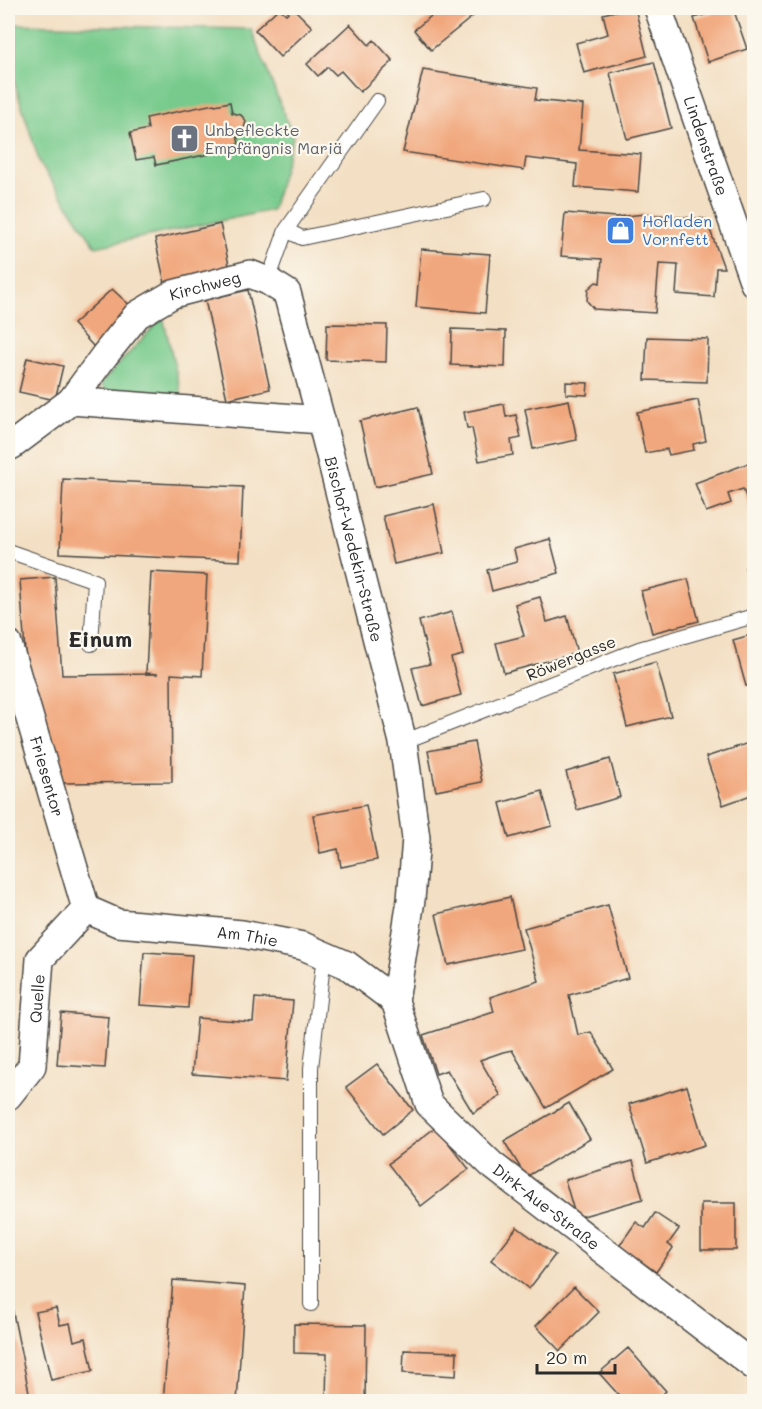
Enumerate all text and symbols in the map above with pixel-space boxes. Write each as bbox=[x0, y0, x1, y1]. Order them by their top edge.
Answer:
street label: Lindenstraße bbox=[680, 93, 734, 198]
place label: Unbefleckte Empfängnis Mariä bbox=[205, 119, 343, 158]
church icon: Unbefleckte Empfängnis Mariä bbox=[168, 123, 200, 155]
place label: Hofladen Vornfett bbox=[642, 210, 712, 249]
shop icon: Hofladen Vornfett bbox=[605, 214, 637, 246]
street label: Kirchweg bbox=[167, 266, 243, 305]
street label: Bischof-Wedekin-Straße bbox=[321, 454, 388, 644]
district label: Einum bbox=[68, 624, 132, 653]
street label: Röwergasse bbox=[523, 630, 619, 685]
street label: Friesentor bbox=[26, 733, 69, 819]
street label: Am Thie bbox=[216, 921, 280, 951]
street label: Quelle bbox=[24, 973, 49, 1024]
street label: Dirk-Aue-Straße bbox=[489, 1158, 605, 1254]
scale bar bbox=[537, 1337, 615, 1375]
text: 20 m bbox=[546, 1345, 587, 1369]

